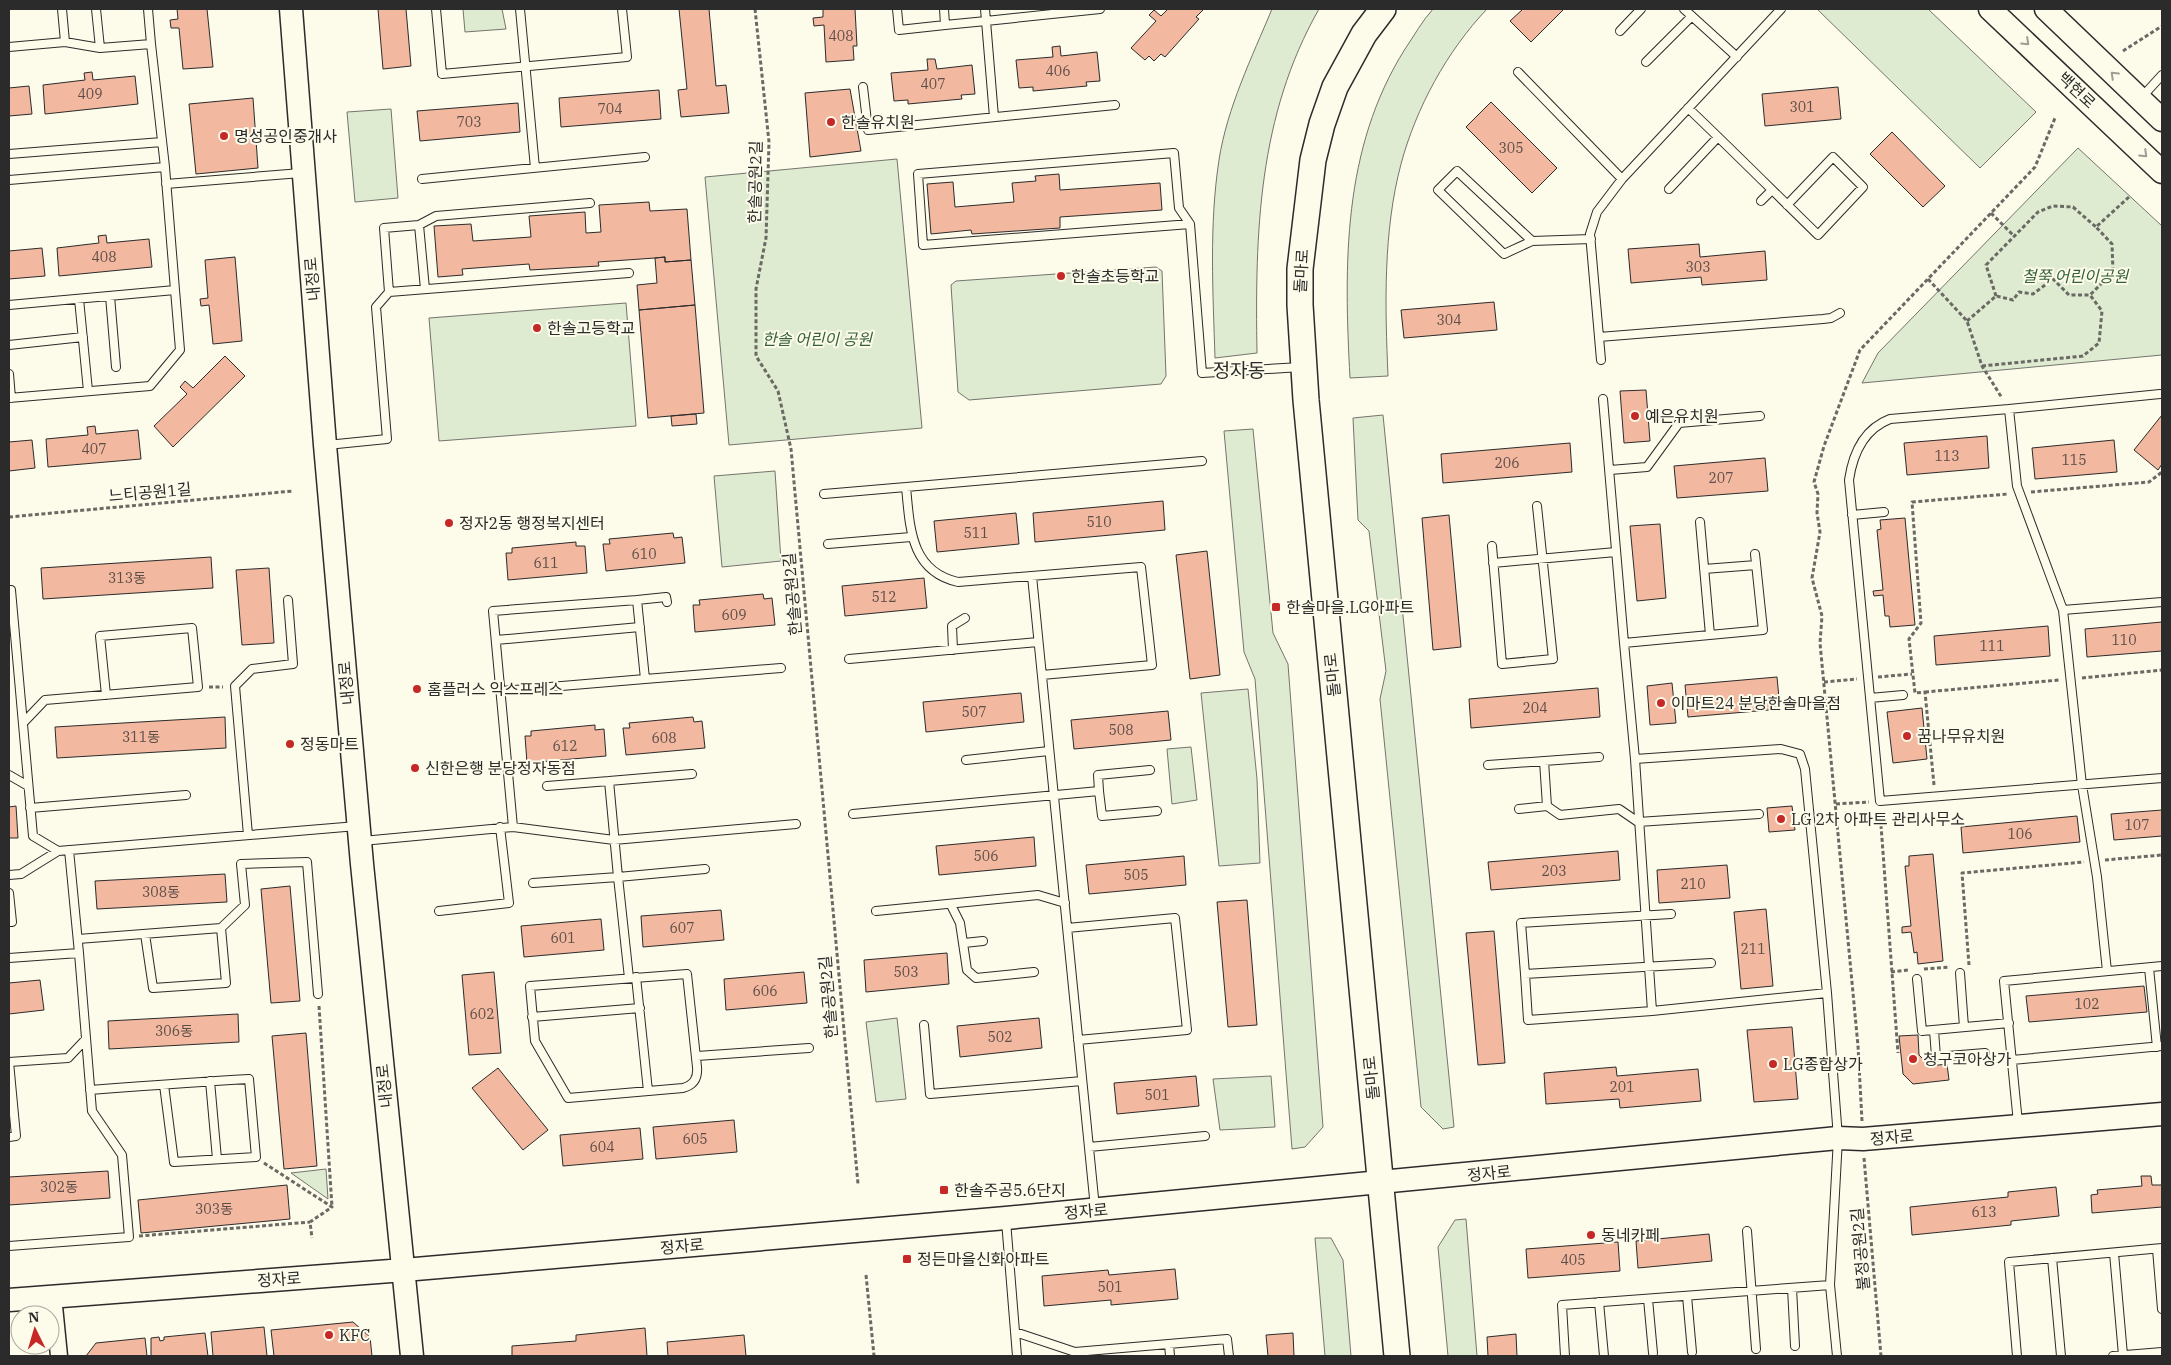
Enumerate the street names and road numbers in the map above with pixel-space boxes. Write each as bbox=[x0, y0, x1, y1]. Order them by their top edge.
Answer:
street label: 백현로 bbox=[2054, 68, 2100, 113]
street label: 한솔공원2길 bbox=[744, 140, 766, 224]
street label: 돌마로 bbox=[1290, 248, 1312, 294]
street label: 내정로 bbox=[300, 256, 324, 302]
street label: 느티공원1길 bbox=[108, 478, 192, 506]
street label: 한솔공원2길 bbox=[778, 552, 806, 636]
street label: 돌마로 bbox=[1320, 652, 1344, 698]
street label: 내정로 bbox=[334, 660, 358, 706]
street label: 한솔공원2길 bbox=[814, 955, 842, 1039]
street label: 돌마로 bbox=[1359, 1055, 1383, 1101]
street label: 내정로 bbox=[372, 1063, 396, 1109]
street label: 정자로 bbox=[1869, 1125, 1915, 1149]
street label: 정자로 bbox=[1466, 1161, 1512, 1185]
street label: 정자로 bbox=[1063, 1199, 1109, 1223]
street label: 불정공원2길 bbox=[1846, 1207, 1874, 1291]
street label: 정자로 bbox=[659, 1234, 705, 1258]
street label: 정자로 bbox=[256, 1267, 302, 1291]

